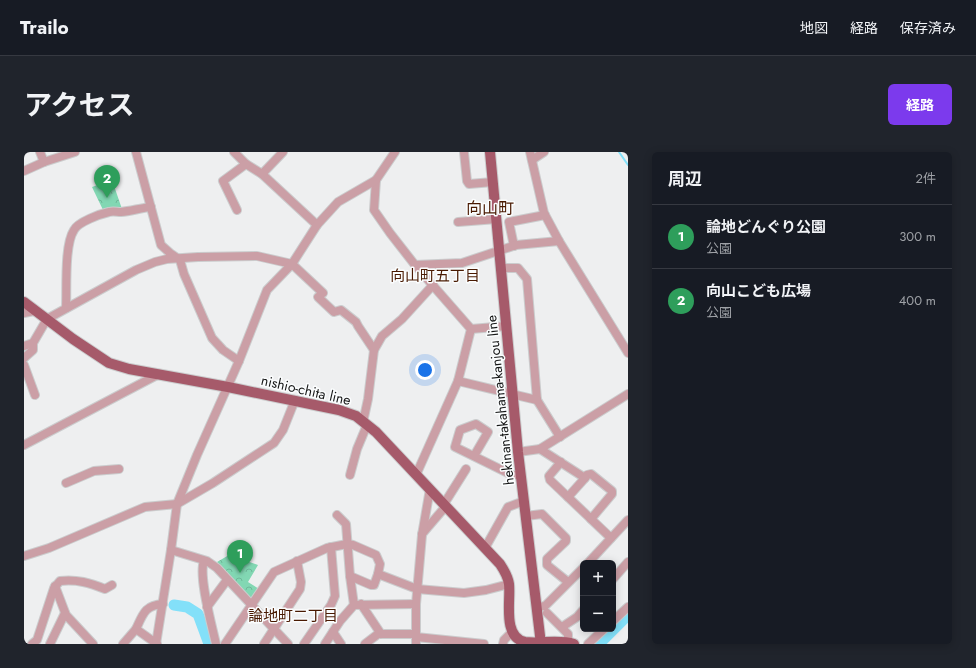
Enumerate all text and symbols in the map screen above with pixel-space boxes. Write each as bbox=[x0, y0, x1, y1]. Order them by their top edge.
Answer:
text: Trailo bbox=[20, 14, 69, 41]
text: 地図 bbox=[800, 18, 828, 38]
text: 経路 bbox=[850, 18, 878, 38]
text: 保存済み bbox=[900, 18, 956, 38]
button: 経路 bbox=[888, 84, 952, 125]
text: アクセス bbox=[24, 85, 135, 126]
pin: 2 bbox=[94, 165, 120, 198]
text: 周辺 bbox=[668, 167, 702, 191]
text: 2件 bbox=[916, 169, 936, 188]
district label: 向山町 bbox=[466, 197, 514, 220]
text: 論地どんぐり公園 bbox=[706, 216, 826, 238]
text: 1 bbox=[678, 227, 684, 246]
text: 300 m bbox=[899, 227, 936, 246]
text: 公園 bbox=[706, 239, 732, 258]
district label: 向山町五丁目 bbox=[390, 265, 480, 287]
text: 向山こども広場 bbox=[706, 280, 811, 302]
text: 2 bbox=[677, 291, 685, 310]
text: 400 m bbox=[899, 291, 936, 310]
text: 公園 bbox=[706, 303, 732, 322]
street label: hekinan-takahama-kanjou line bbox=[481, 314, 519, 486]
your location bbox=[415, 360, 435, 380]
street label: nishio-chita line bbox=[259, 370, 353, 410]
pin: 1 bbox=[227, 540, 253, 573]
map controls bbox=[580, 560, 616, 632]
button: + bbox=[580, 560, 616, 596]
button: − bbox=[580, 596, 616, 632]
district label: 論地町二丁目 bbox=[248, 605, 338, 627]

